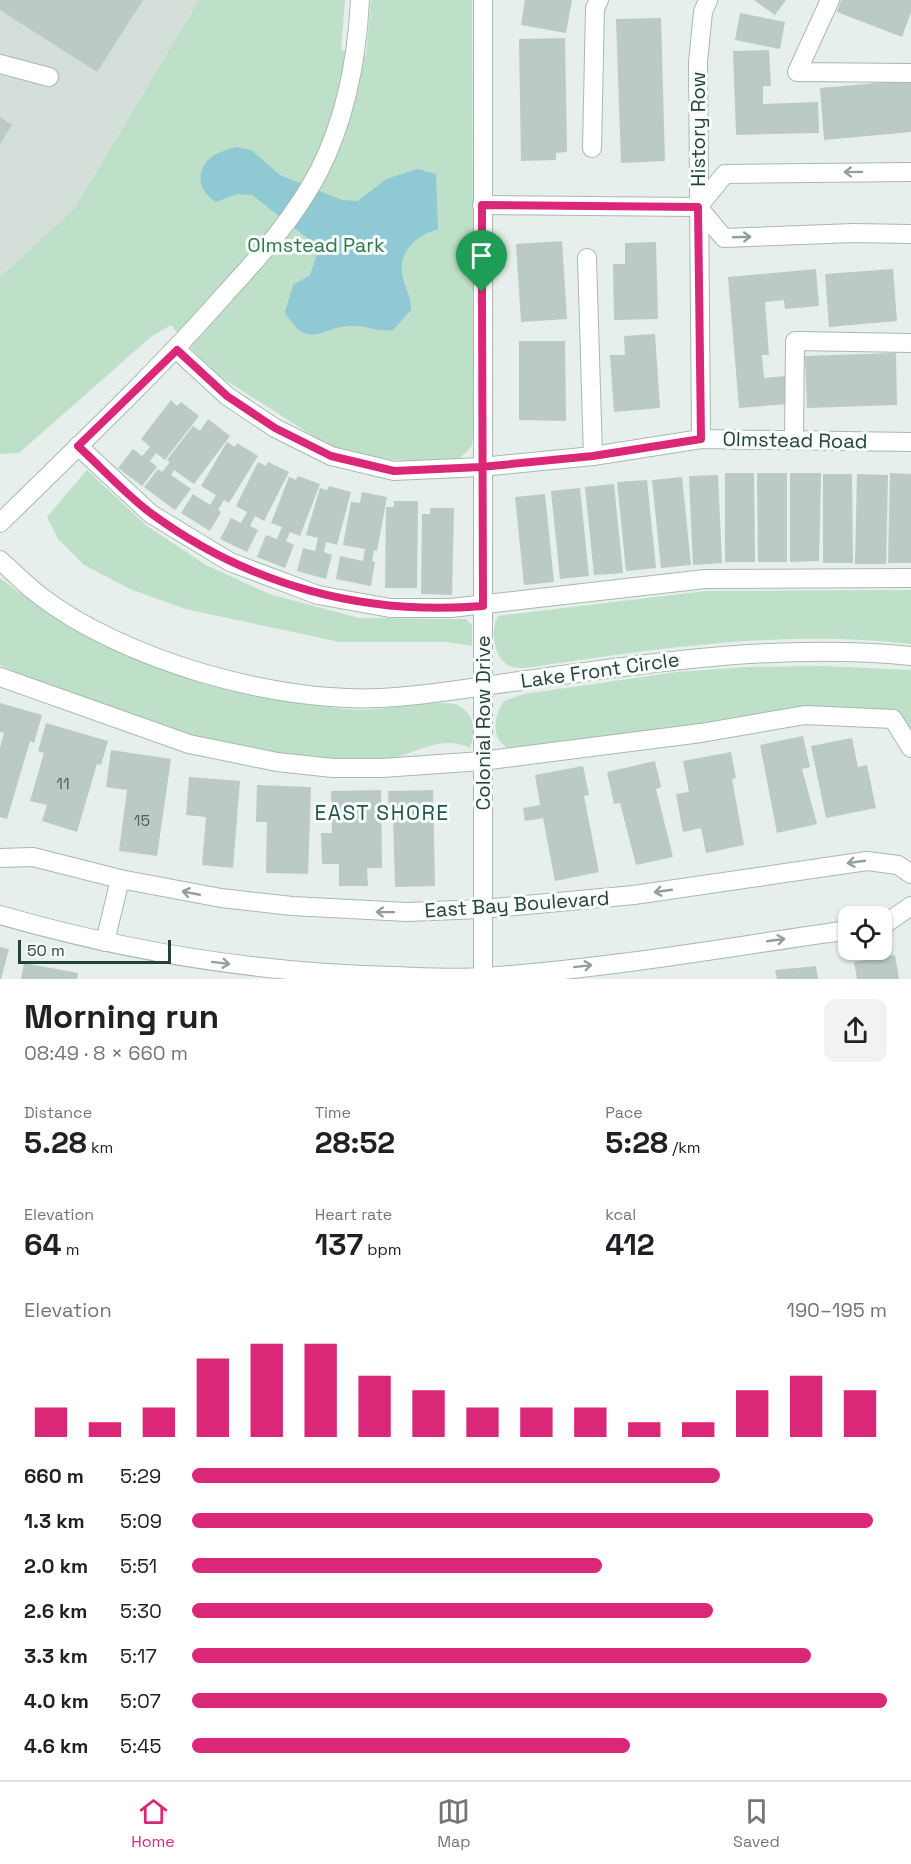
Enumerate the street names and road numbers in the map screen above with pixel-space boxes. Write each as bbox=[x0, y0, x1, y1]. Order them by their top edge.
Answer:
street label: History Row bbox=[685, 71, 711, 187]
street label: Olmstead Road bbox=[722, 426, 868, 454]
street label: Colonial Row Drive bbox=[470, 635, 496, 811]
street label: Lake Front Circle bbox=[519, 646, 681, 694]
street label: East Bay Boulevard bbox=[424, 885, 610, 923]

